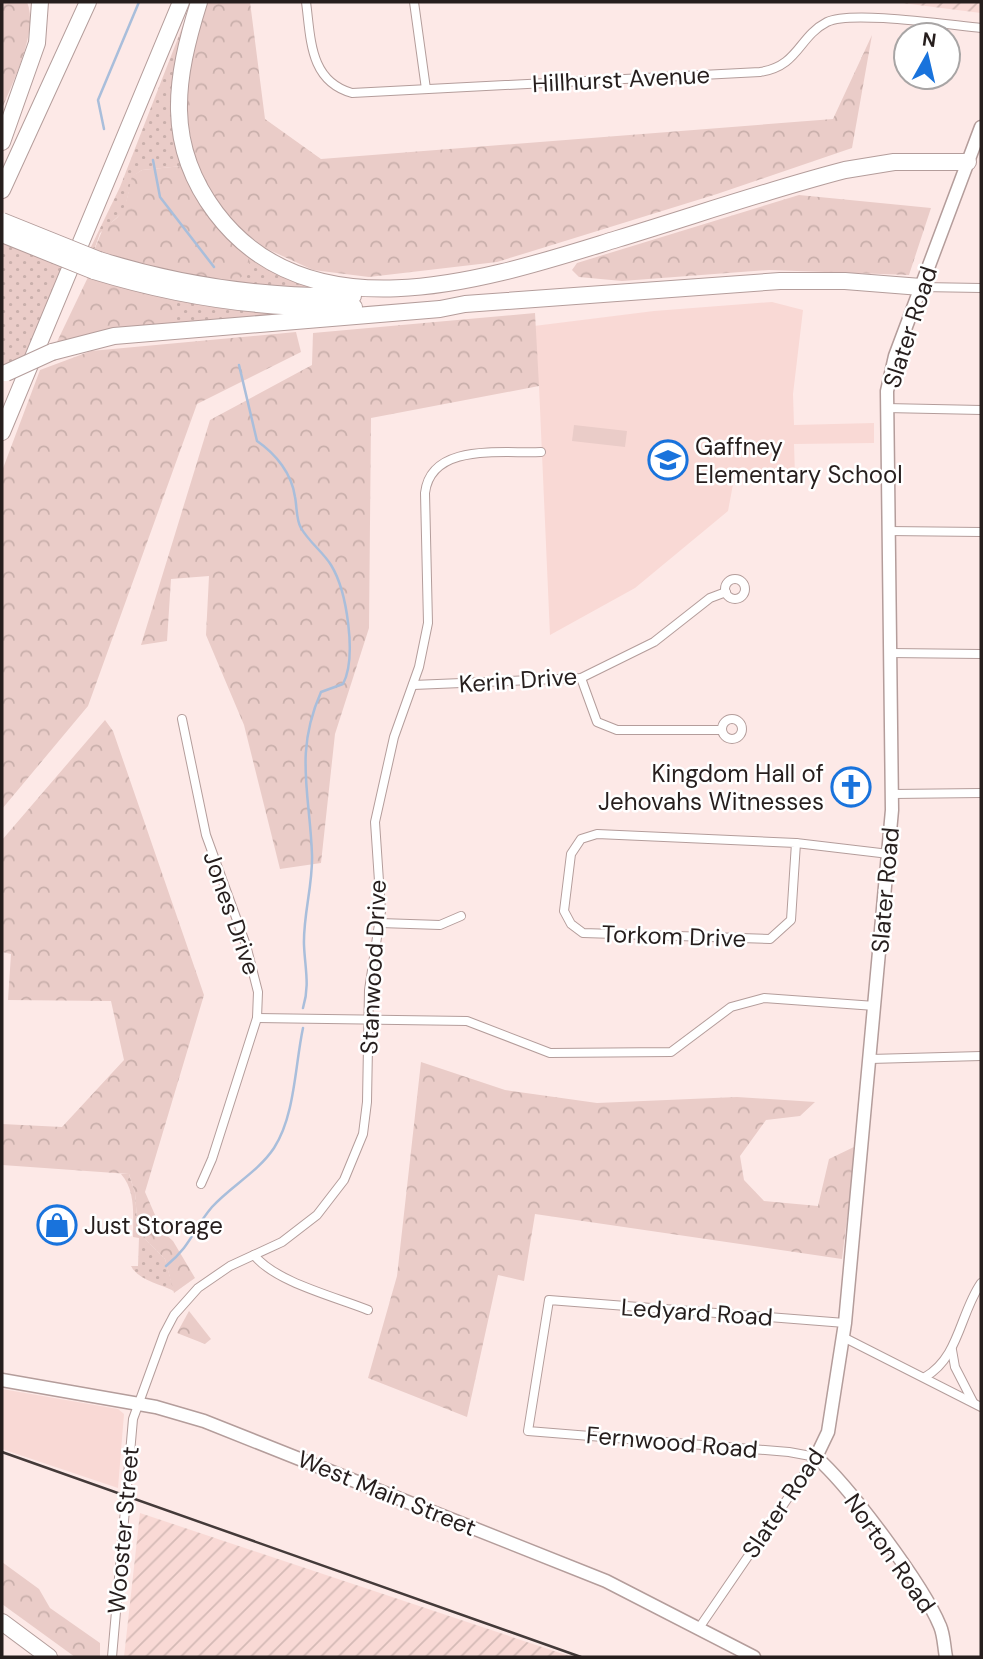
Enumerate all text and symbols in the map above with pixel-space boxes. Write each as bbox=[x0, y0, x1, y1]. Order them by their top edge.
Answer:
north arrow bbox=[892, 21, 962, 91]
text: N bbox=[921, 26, 938, 53]
street label: Hillhurst Avenue bbox=[531, 59, 711, 99]
street label: Slater Road bbox=[876, 262, 944, 392]
place label: Gaffney Elementary School bbox=[695, 431, 903, 490]
school or university icon: Gaffney Elementary School bbox=[647, 439, 689, 481]
street label: Kerin Drive bbox=[458, 660, 578, 700]
place label: Kingdom Hall of Jehovahs Witnesses bbox=[598, 758, 824, 817]
church icon: Kingdom Hall of Jehovahs Witnesses bbox=[830, 766, 872, 808]
street label: Slater Road bbox=[864, 826, 906, 954]
street label: Jones Drive bbox=[196, 847, 268, 979]
street label: Stanwood Drive bbox=[353, 879, 393, 1055]
street label: Torkom Drive bbox=[601, 918, 747, 954]
shop icon: Just Storage bbox=[36, 1204, 78, 1246]
place label: Just Storage bbox=[84, 1210, 223, 1241]
street label: Ledyard Road bbox=[620, 1291, 774, 1333]
street label: Fernwood Road bbox=[585, 1419, 759, 1465]
street label: Slater Road bbox=[735, 1442, 831, 1564]
street label: West Main Street bbox=[293, 1443, 481, 1543]
street label: Wooster Street bbox=[100, 1445, 146, 1615]
street label: Norton Road bbox=[837, 1487, 943, 1619]

